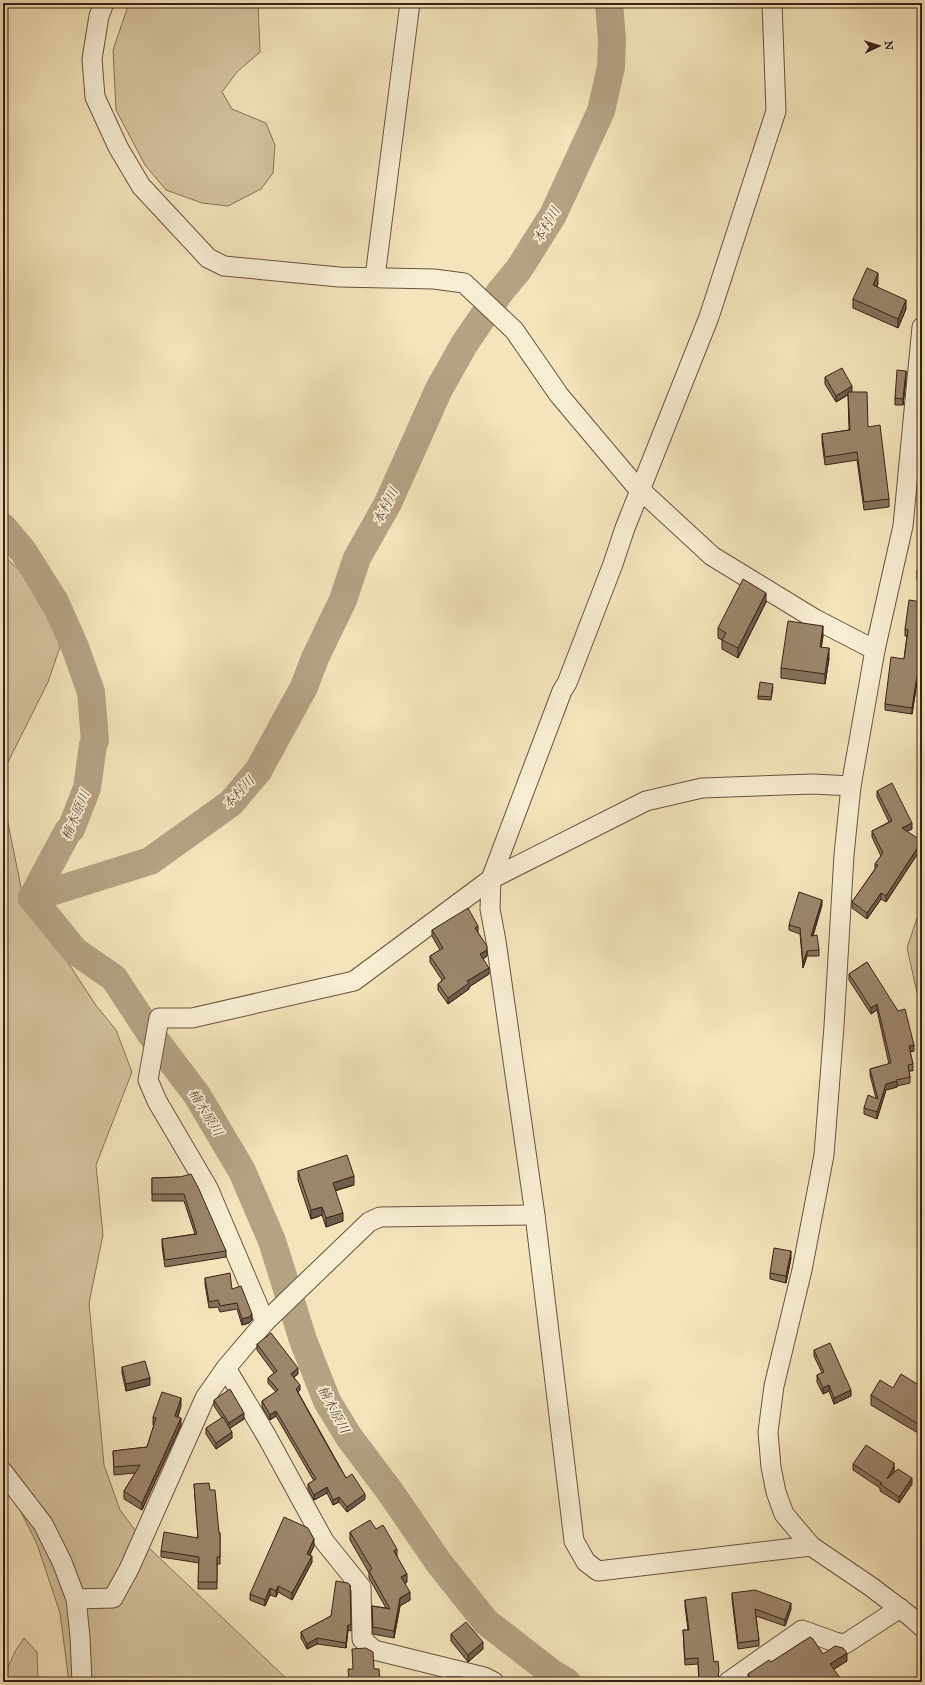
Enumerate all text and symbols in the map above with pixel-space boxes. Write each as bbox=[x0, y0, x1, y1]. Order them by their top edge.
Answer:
north arrow bbox=[859, 26, 899, 66]
text: N bbox=[882, 40, 895, 51]
water label: 本村川 bbox=[530, 203, 565, 246]
water label: 本村川 bbox=[370, 484, 403, 527]
water label: 本村川 bbox=[219, 772, 259, 812]
water label: 楠木原川 bbox=[58, 786, 94, 842]
water label: 楠木原川 bbox=[185, 1086, 227, 1141]
water label: 楠木原川 bbox=[314, 1383, 353, 1438]

